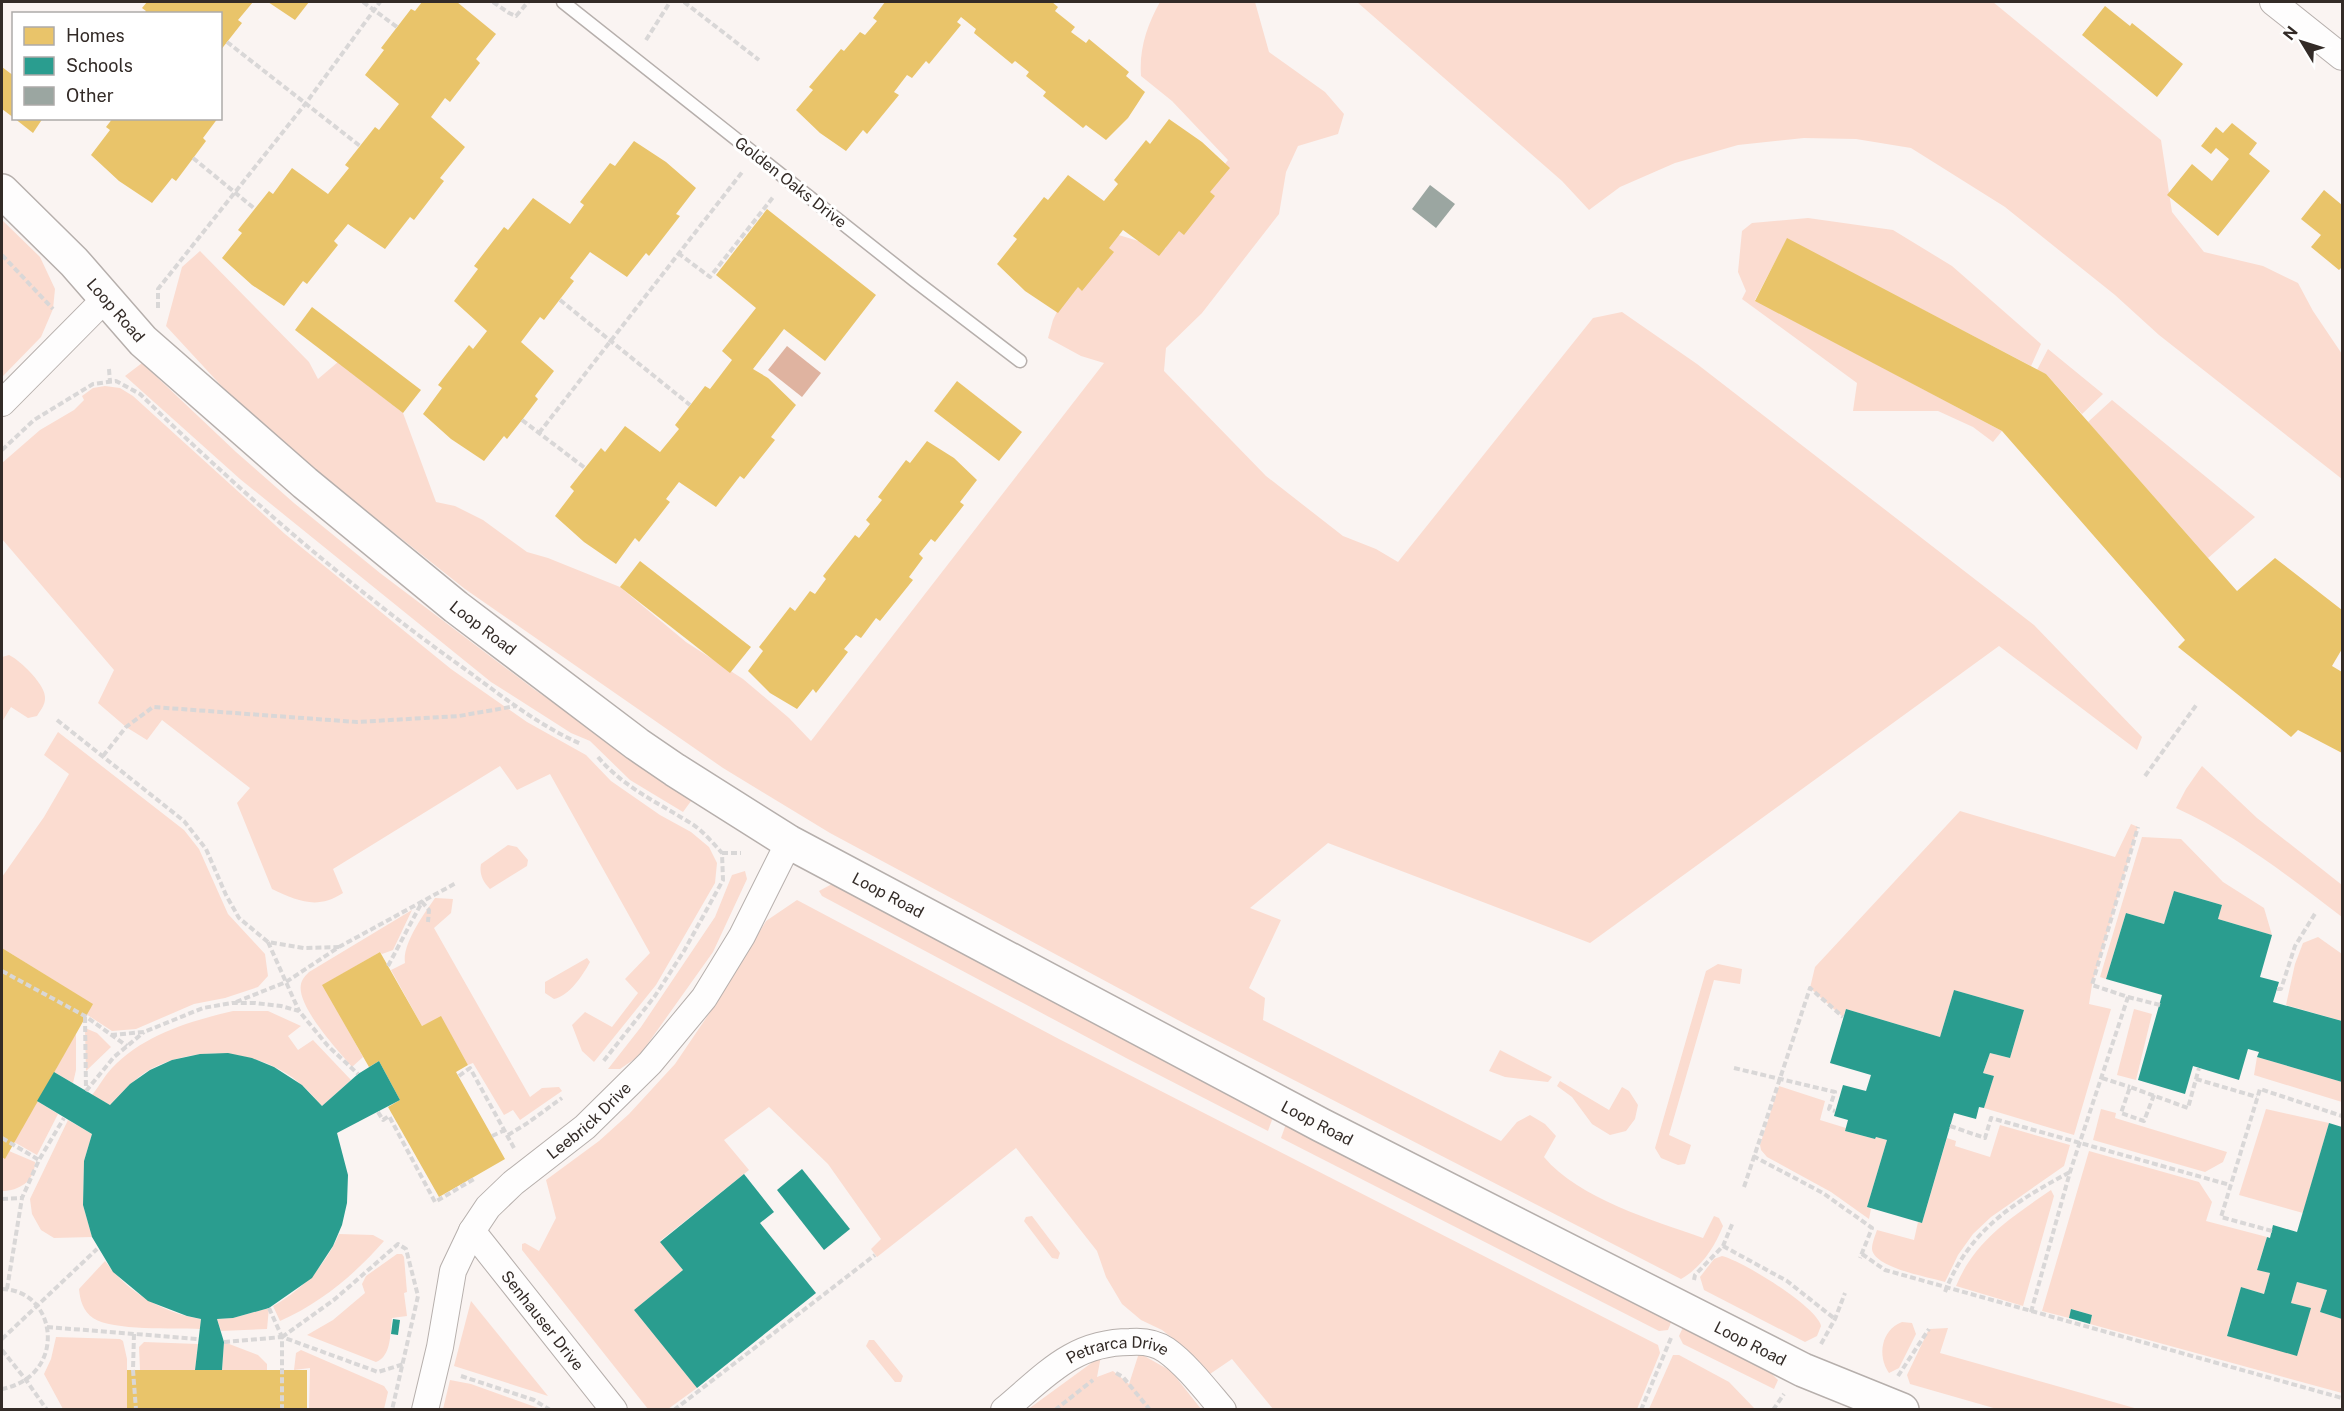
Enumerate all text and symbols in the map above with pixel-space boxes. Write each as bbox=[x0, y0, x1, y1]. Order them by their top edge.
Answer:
legend bbox=[12, 12, 222, 120]
north arrow bbox=[2272, 12, 2332, 72]
text: N bbox=[2279, 22, 2302, 44]
text: Homes bbox=[66, 25, 125, 46]
text: Schools bbox=[66, 55, 133, 76]
text: Other bbox=[66, 85, 114, 106]
street label: Golden Oaks Drive bbox=[731, 133, 850, 232]
street label: Loop Road bbox=[83, 275, 149, 346]
street label: Loop Road bbox=[446, 597, 520, 659]
street label: Loop Road bbox=[849, 868, 927, 922]
street label: Leebrick Drive bbox=[543, 1078, 635, 1163]
street label: Loop Road bbox=[1278, 1097, 1356, 1150]
street label: Senhauser Drive bbox=[497, 1267, 588, 1374]
street label: Loop Road bbox=[1711, 1318, 1789, 1370]
street label: Petrarca Drive bbox=[1063, 1333, 1173, 1368]

